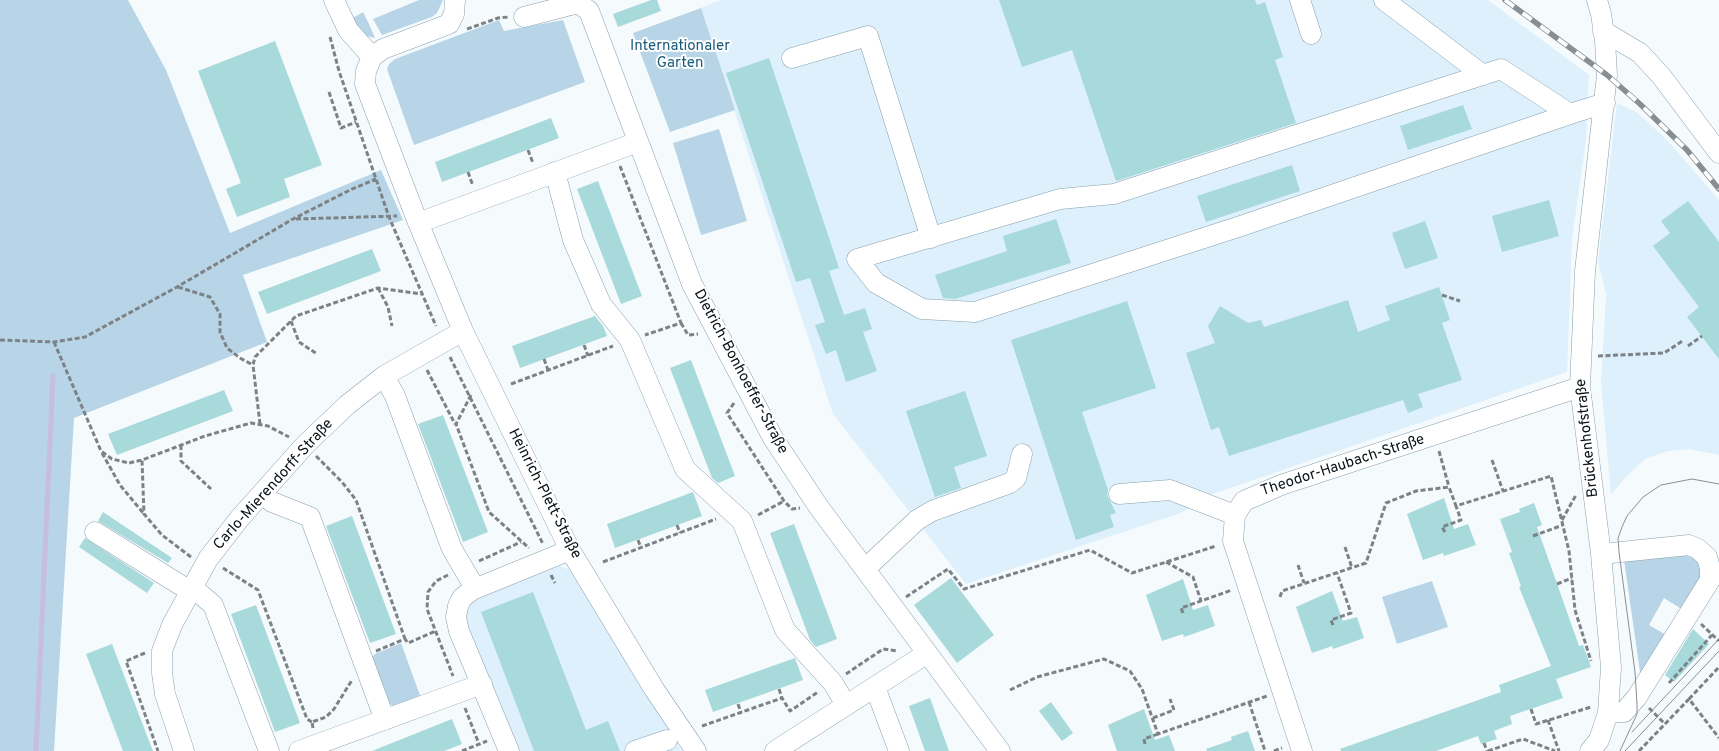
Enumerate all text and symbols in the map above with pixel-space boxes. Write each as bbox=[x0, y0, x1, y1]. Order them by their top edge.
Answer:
park label: Internationaler Garten bbox=[630, 38, 730, 73]
street label: Dietrich-Bonhoeffer-Straße bbox=[689, 287, 791, 457]
street label: Brückenhofstraße bbox=[1573, 378, 1603, 498]
street label: Carlo-Mierendorff-Straße bbox=[210, 416, 338, 554]
street label: Heinrich-Plett-Straße bbox=[503, 426, 585, 562]
street label: Theodor-Haubach-Straße bbox=[1259, 431, 1427, 501]

